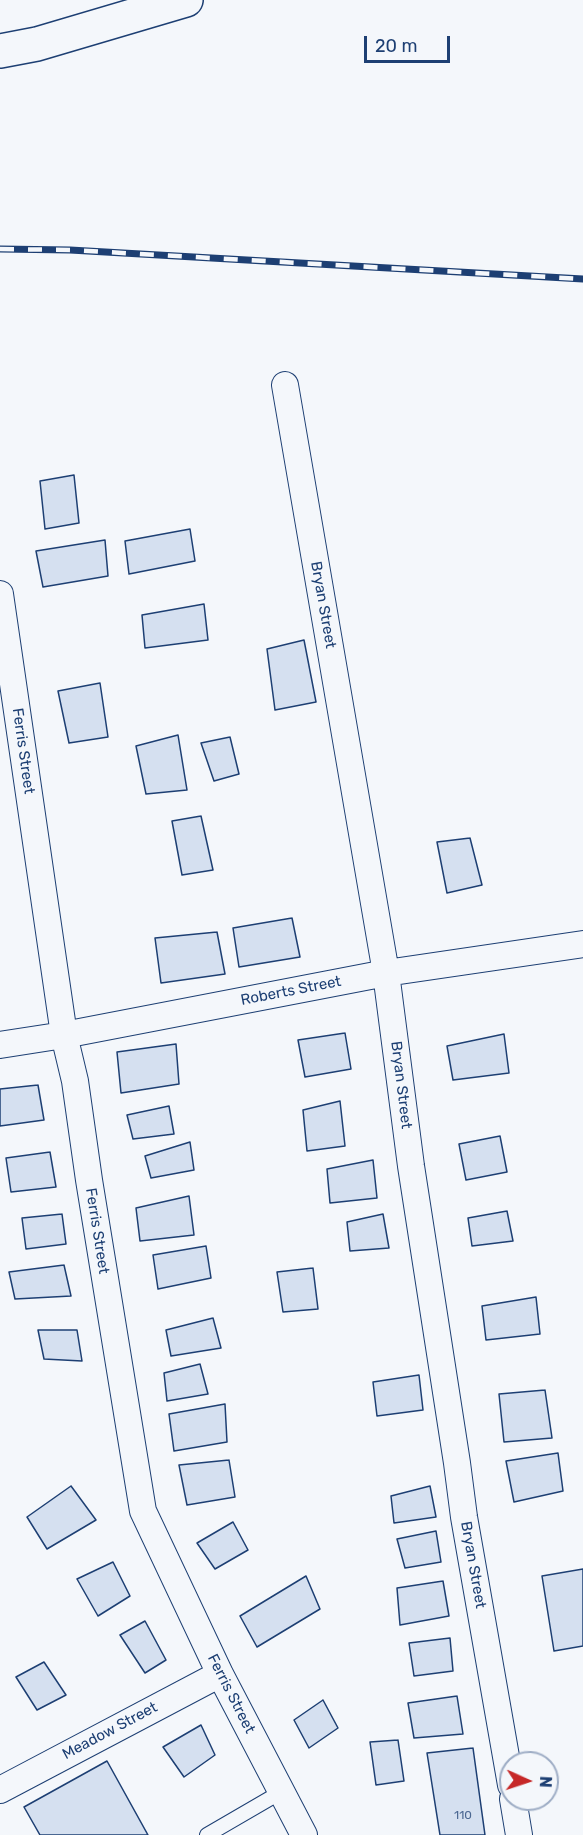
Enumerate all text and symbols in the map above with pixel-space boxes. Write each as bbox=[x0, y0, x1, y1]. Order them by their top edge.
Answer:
scale bar bbox=[367, 24, 452, 62]
text: 20 m bbox=[375, 35, 417, 57]
street label: Bryan Street bbox=[306, 560, 340, 650]
street label: Ferris Street bbox=[8, 707, 38, 795]
street label: Roberts Street bbox=[239, 972, 343, 1010]
street label: Bryan Street bbox=[387, 1040, 415, 1130]
street label: Ferris Street bbox=[81, 1187, 113, 1275]
street label: Bryan Street bbox=[456, 1520, 490, 1610]
street label: Ferris Street bbox=[203, 1651, 259, 1737]
street label: Meadow Street bbox=[59, 1698, 161, 1764]
north arrow bbox=[499, 1751, 559, 1811]
text: N bbox=[536, 1776, 555, 1788]
house number: 110 bbox=[454, 1809, 472, 1823]

